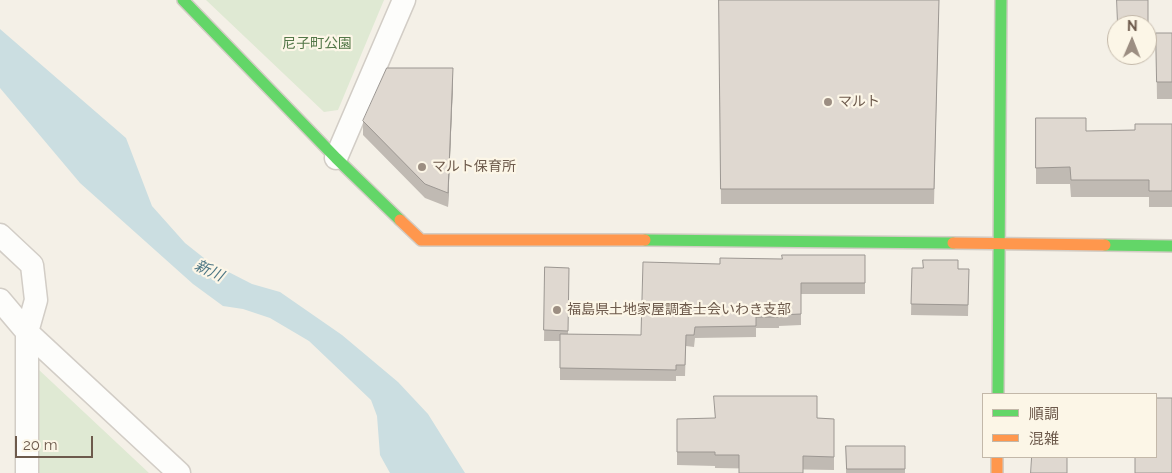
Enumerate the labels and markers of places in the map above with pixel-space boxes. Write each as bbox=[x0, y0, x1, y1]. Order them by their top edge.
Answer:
place label: マルト bbox=[838, 94, 880, 110]
marker: マルト bbox=[822, 96, 834, 108]
place label: マルト保育所 bbox=[432, 159, 516, 175]
marker: マルト保育所 bbox=[416, 161, 428, 173]
place label: 福島県土地家屋調査士会いわき支部 bbox=[567, 302, 791, 318]
marker: 福島県土地家屋調査士会いわき支部 bbox=[551, 304, 563, 316]

